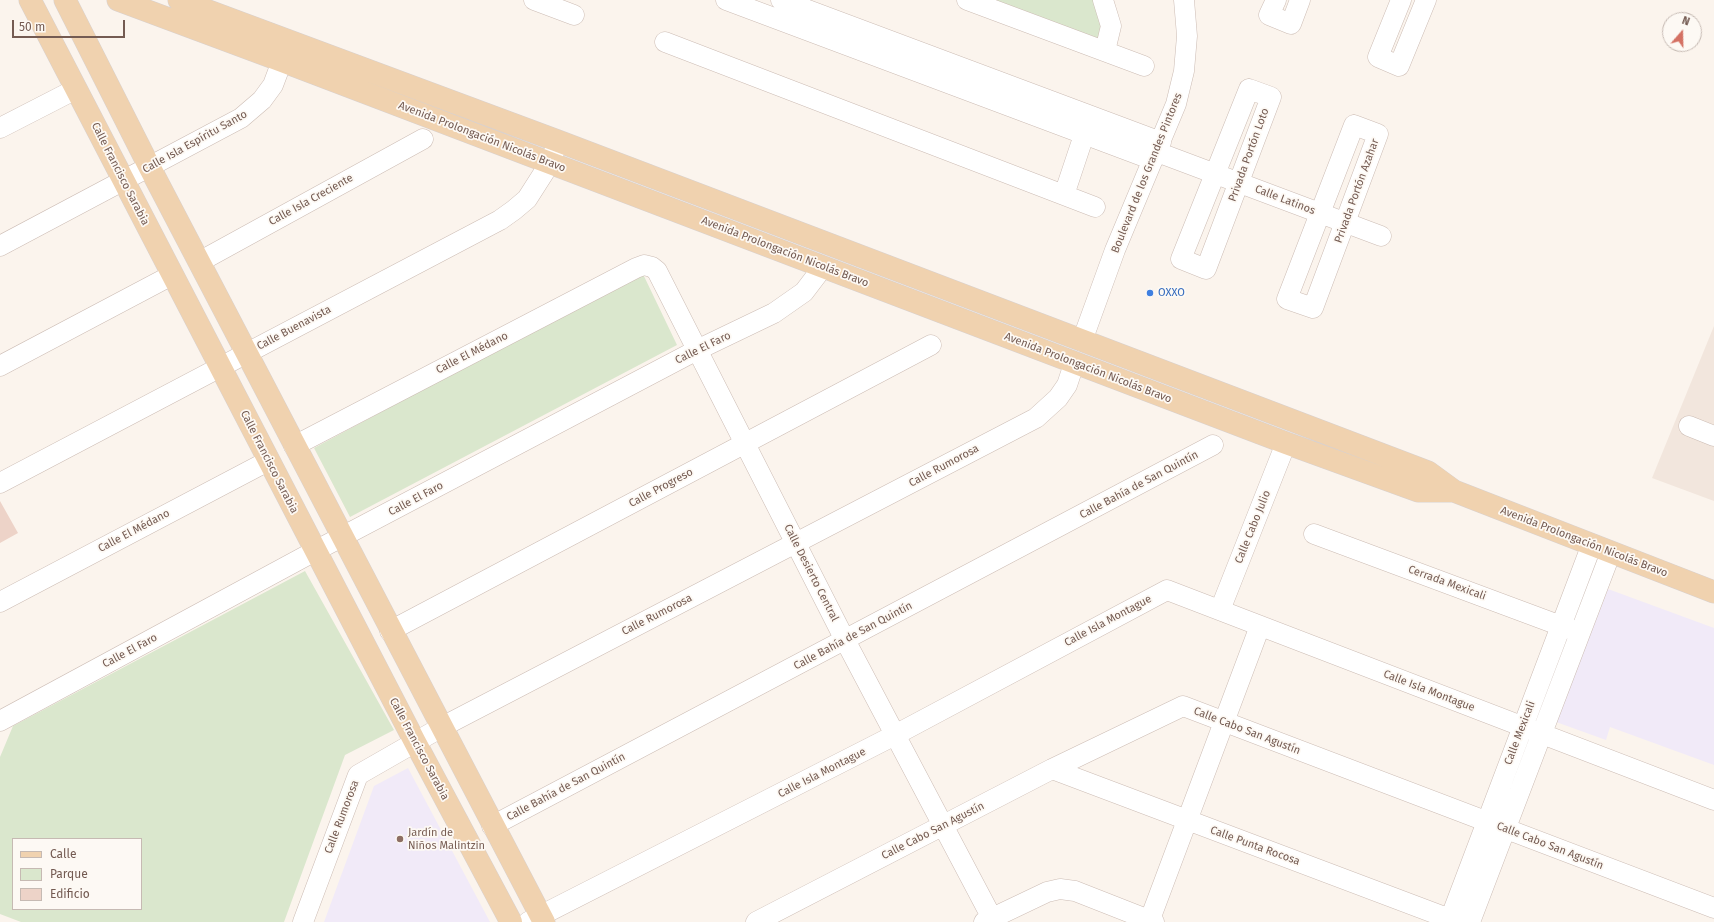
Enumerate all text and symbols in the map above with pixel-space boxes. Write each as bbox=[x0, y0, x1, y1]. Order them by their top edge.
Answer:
scale bar bbox=[14, 12, 127, 38]
north arrow bbox=[1662, 12, 1702, 52]
text: N bbox=[1680, 14, 1692, 29]
text: 50 m bbox=[19, 20, 45, 34]
street label: Boulevard de los Grandes Pintores bbox=[1109, 91, 1185, 255]
street label: Avenida Prolongación Nicolás Bravo bbox=[396, 99, 568, 175]
street label: Privada Portón Loto bbox=[1226, 107, 1272, 203]
street label: Calle Isla Espíritu Santo bbox=[140, 108, 250, 176]
street label: Calle Francisco Sarabia bbox=[88, 120, 152, 228]
street label: Privada Portón Azahar bbox=[1332, 137, 1382, 245]
street label: Calle Isla Creciente bbox=[267, 171, 355, 229]
street label: Calle Latinos bbox=[1253, 182, 1317, 218]
street label: Avenida Prolongación Nicolás Bravo bbox=[699, 214, 871, 290]
place label: OXXO bbox=[1158, 286, 1185, 300]
marker: OXXO bbox=[1145, 288, 1155, 298]
street label: Calle Buenavista bbox=[255, 303, 333, 353]
street label: Calle El Médano bbox=[434, 329, 510, 377]
street label: Calle El Faro bbox=[673, 329, 733, 367]
street label: Avenida Prolongación Nicolás Bravo bbox=[1002, 330, 1174, 406]
street label: Calle Francisco Sarabia bbox=[237, 408, 301, 516]
street label: Calle Rumorosa bbox=[907, 442, 981, 490]
street label: Calle Bahía de San Quintín bbox=[1078, 448, 1200, 522]
street label: Calle Progreso bbox=[627, 466, 695, 510]
street label: Calle El Faro bbox=[386, 479, 446, 519]
street label: Calle Cabo Julio bbox=[1232, 489, 1274, 565]
street label: Avenida Prolongación Nicolás Bravo bbox=[1498, 504, 1670, 580]
street label: Calle El Médano bbox=[96, 507, 172, 555]
street label: Calle Desierto Central bbox=[781, 522, 841, 624]
street label: Cerrada Mexicali bbox=[1406, 563, 1488, 603]
street label: Calle Rumorosa bbox=[619, 592, 695, 638]
street label: Calle Isla Montague bbox=[1062, 592, 1154, 650]
street label: Calle Bahía de San Quintín bbox=[792, 599, 914, 673]
street label: Calle El Faro bbox=[100, 631, 160, 671]
street label: Calle Isla Montague bbox=[1381, 667, 1477, 715]
street label: Calle Francisco Sarabia bbox=[386, 696, 452, 802]
street label: Calle Mexicali bbox=[1502, 699, 1538, 767]
street label: Calle Cabo San Agustín bbox=[1192, 705, 1302, 757]
street label: Calle Isla Montague bbox=[776, 745, 868, 801]
street label: Calle Bahía de San Quintín bbox=[505, 750, 627, 824]
street label: Calle Rumorosa bbox=[322, 778, 362, 856]
street label: Calle Cabo San Agustín bbox=[879, 799, 987, 863]
street label: Calle Cabo San Agustín bbox=[1495, 820, 1605, 872]
street label: Calle Punta Rocosa bbox=[1208, 824, 1302, 868]
place label: Jardín de Niños Malintzin bbox=[408, 826, 485, 852]
marker: Jardín de Niños Malintzin bbox=[395, 834, 405, 844]
legend bbox=[12, 838, 142, 910]
text: Calle bbox=[50, 847, 77, 861]
text: Parque bbox=[50, 867, 88, 881]
text: Edificio bbox=[50, 887, 90, 901]

